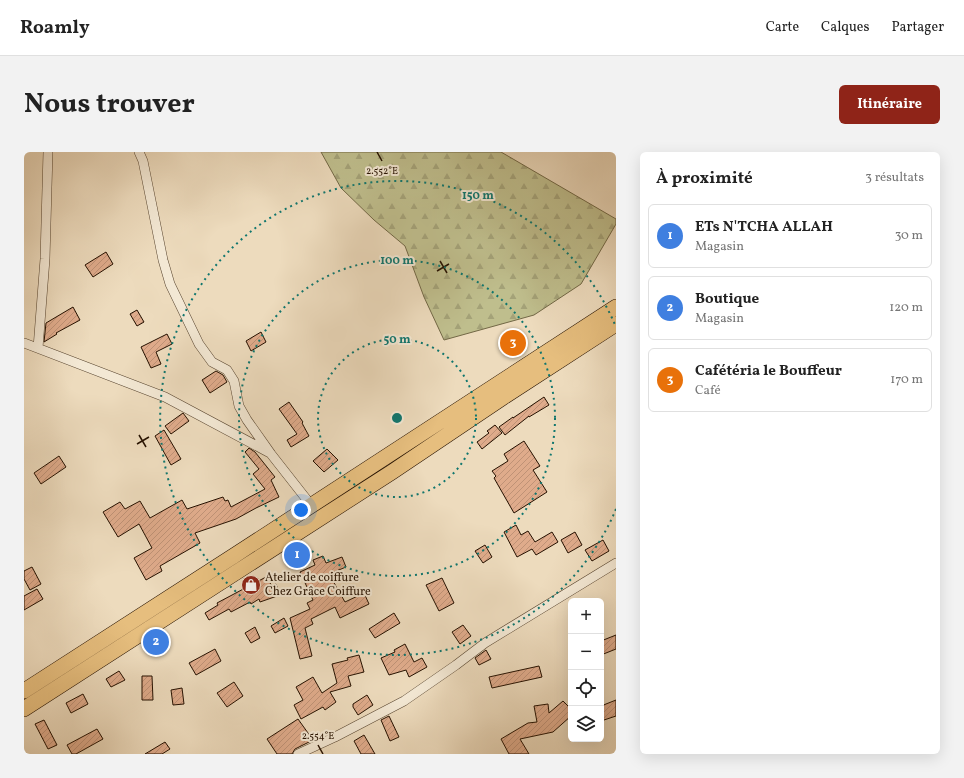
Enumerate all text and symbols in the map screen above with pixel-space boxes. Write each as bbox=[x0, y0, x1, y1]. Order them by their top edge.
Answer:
text: Roamly bbox=[20, 15, 90, 41]
text: Carte bbox=[766, 18, 799, 37]
text: Calques bbox=[821, 18, 869, 37]
text: Partager bbox=[891, 18, 944, 37]
text: Nous trouver bbox=[24, 85, 195, 124]
button: Itinéraire bbox=[839, 85, 940, 124]
text: 2.552°E bbox=[366, 164, 398, 178]
text: À proximité bbox=[656, 167, 753, 190]
text: 3 résultats bbox=[865, 169, 924, 187]
text: 150 m bbox=[462, 188, 494, 204]
text: ETs N'TCHA ALLAH bbox=[695, 217, 833, 238]
text: 1 bbox=[667, 227, 673, 245]
text: 30 m bbox=[895, 227, 923, 245]
text: Magasin bbox=[695, 238, 744, 256]
text: 100 m bbox=[380, 253, 414, 269]
text: Boutique bbox=[695, 289, 759, 310]
text: 2 bbox=[667, 299, 673, 317]
text: 120 m bbox=[889, 299, 923, 317]
text: Magasin bbox=[695, 310, 744, 328]
pin: 3 bbox=[500, 328, 526, 358]
text: 50 m bbox=[383, 332, 411, 348]
text: Cafétéria le Bouffeur bbox=[695, 361, 842, 382]
text: 3 bbox=[667, 371, 673, 389]
text: 170 m bbox=[890, 371, 923, 389]
text: Café bbox=[695, 382, 721, 400]
centre of rings bbox=[390, 411, 404, 425]
your location bbox=[291, 500, 311, 520]
pin: 1 bbox=[284, 540, 310, 570]
place label: Atelier de coiffure Chez Grâce Coiffure bbox=[265, 570, 371, 600]
shop icon: Atelier de coiffure Chez Grâce Coiffure bbox=[240, 574, 262, 596]
map controls bbox=[568, 598, 604, 742]
button: + bbox=[568, 598, 604, 634]
pin: 2 bbox=[143, 627, 169, 657]
button: − bbox=[568, 634, 604, 670]
button: locate bbox=[568, 670, 604, 706]
button: layers bbox=[568, 706, 604, 742]
text: 2.554°E bbox=[302, 729, 334, 743]

